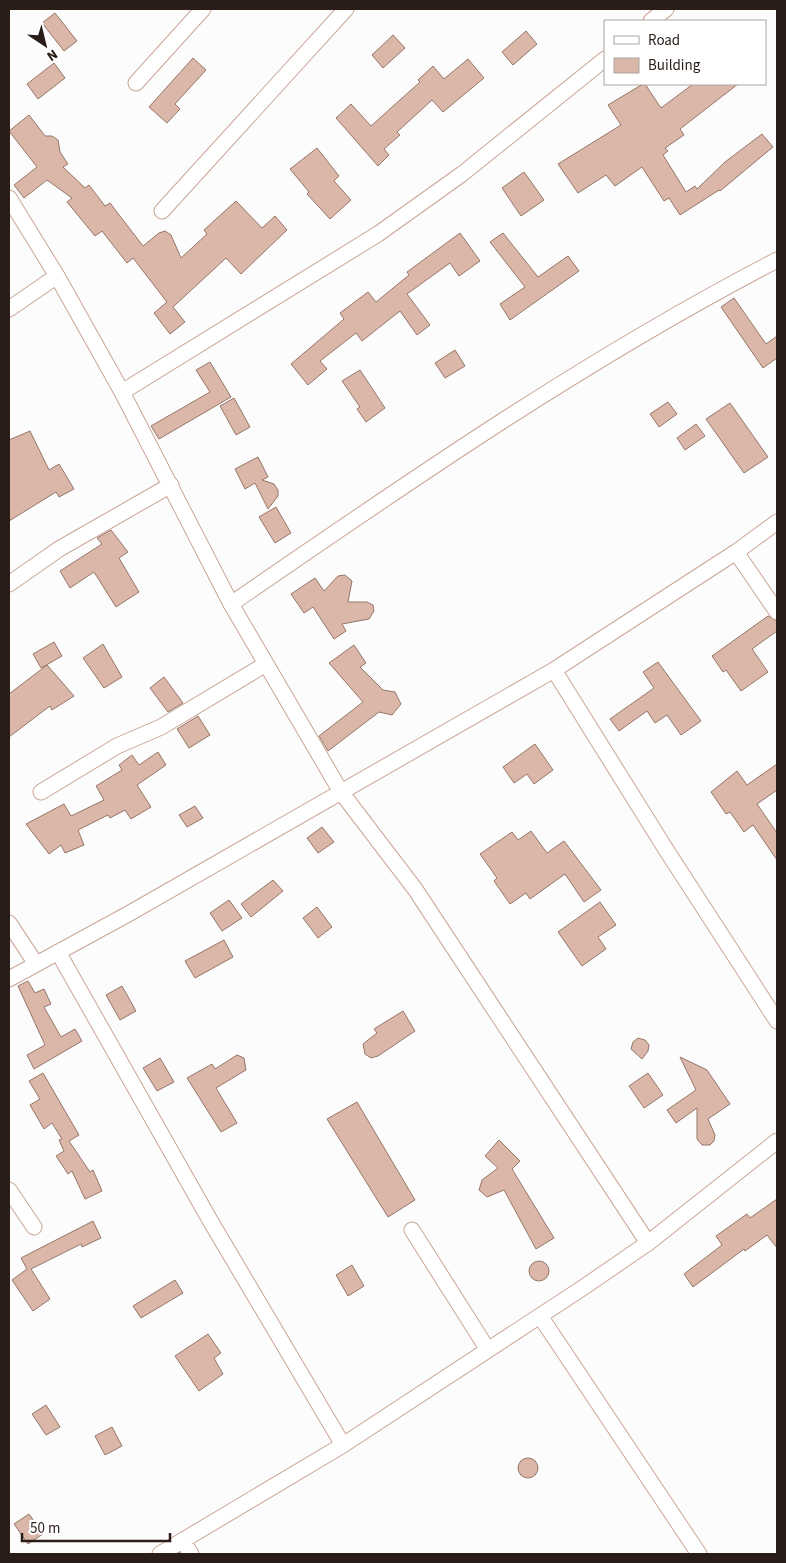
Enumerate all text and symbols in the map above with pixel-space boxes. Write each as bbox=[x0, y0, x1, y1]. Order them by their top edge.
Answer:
north arrow bbox=[20, 20, 70, 70]
legend bbox=[604, 20, 766, 85]
text: Road bbox=[648, 30, 680, 51]
text: N bbox=[42, 44, 61, 66]
text: Building bbox=[648, 55, 701, 76]
scale bar bbox=[22, 1510, 170, 1542]
text: 50 m bbox=[30, 1518, 60, 1539]

